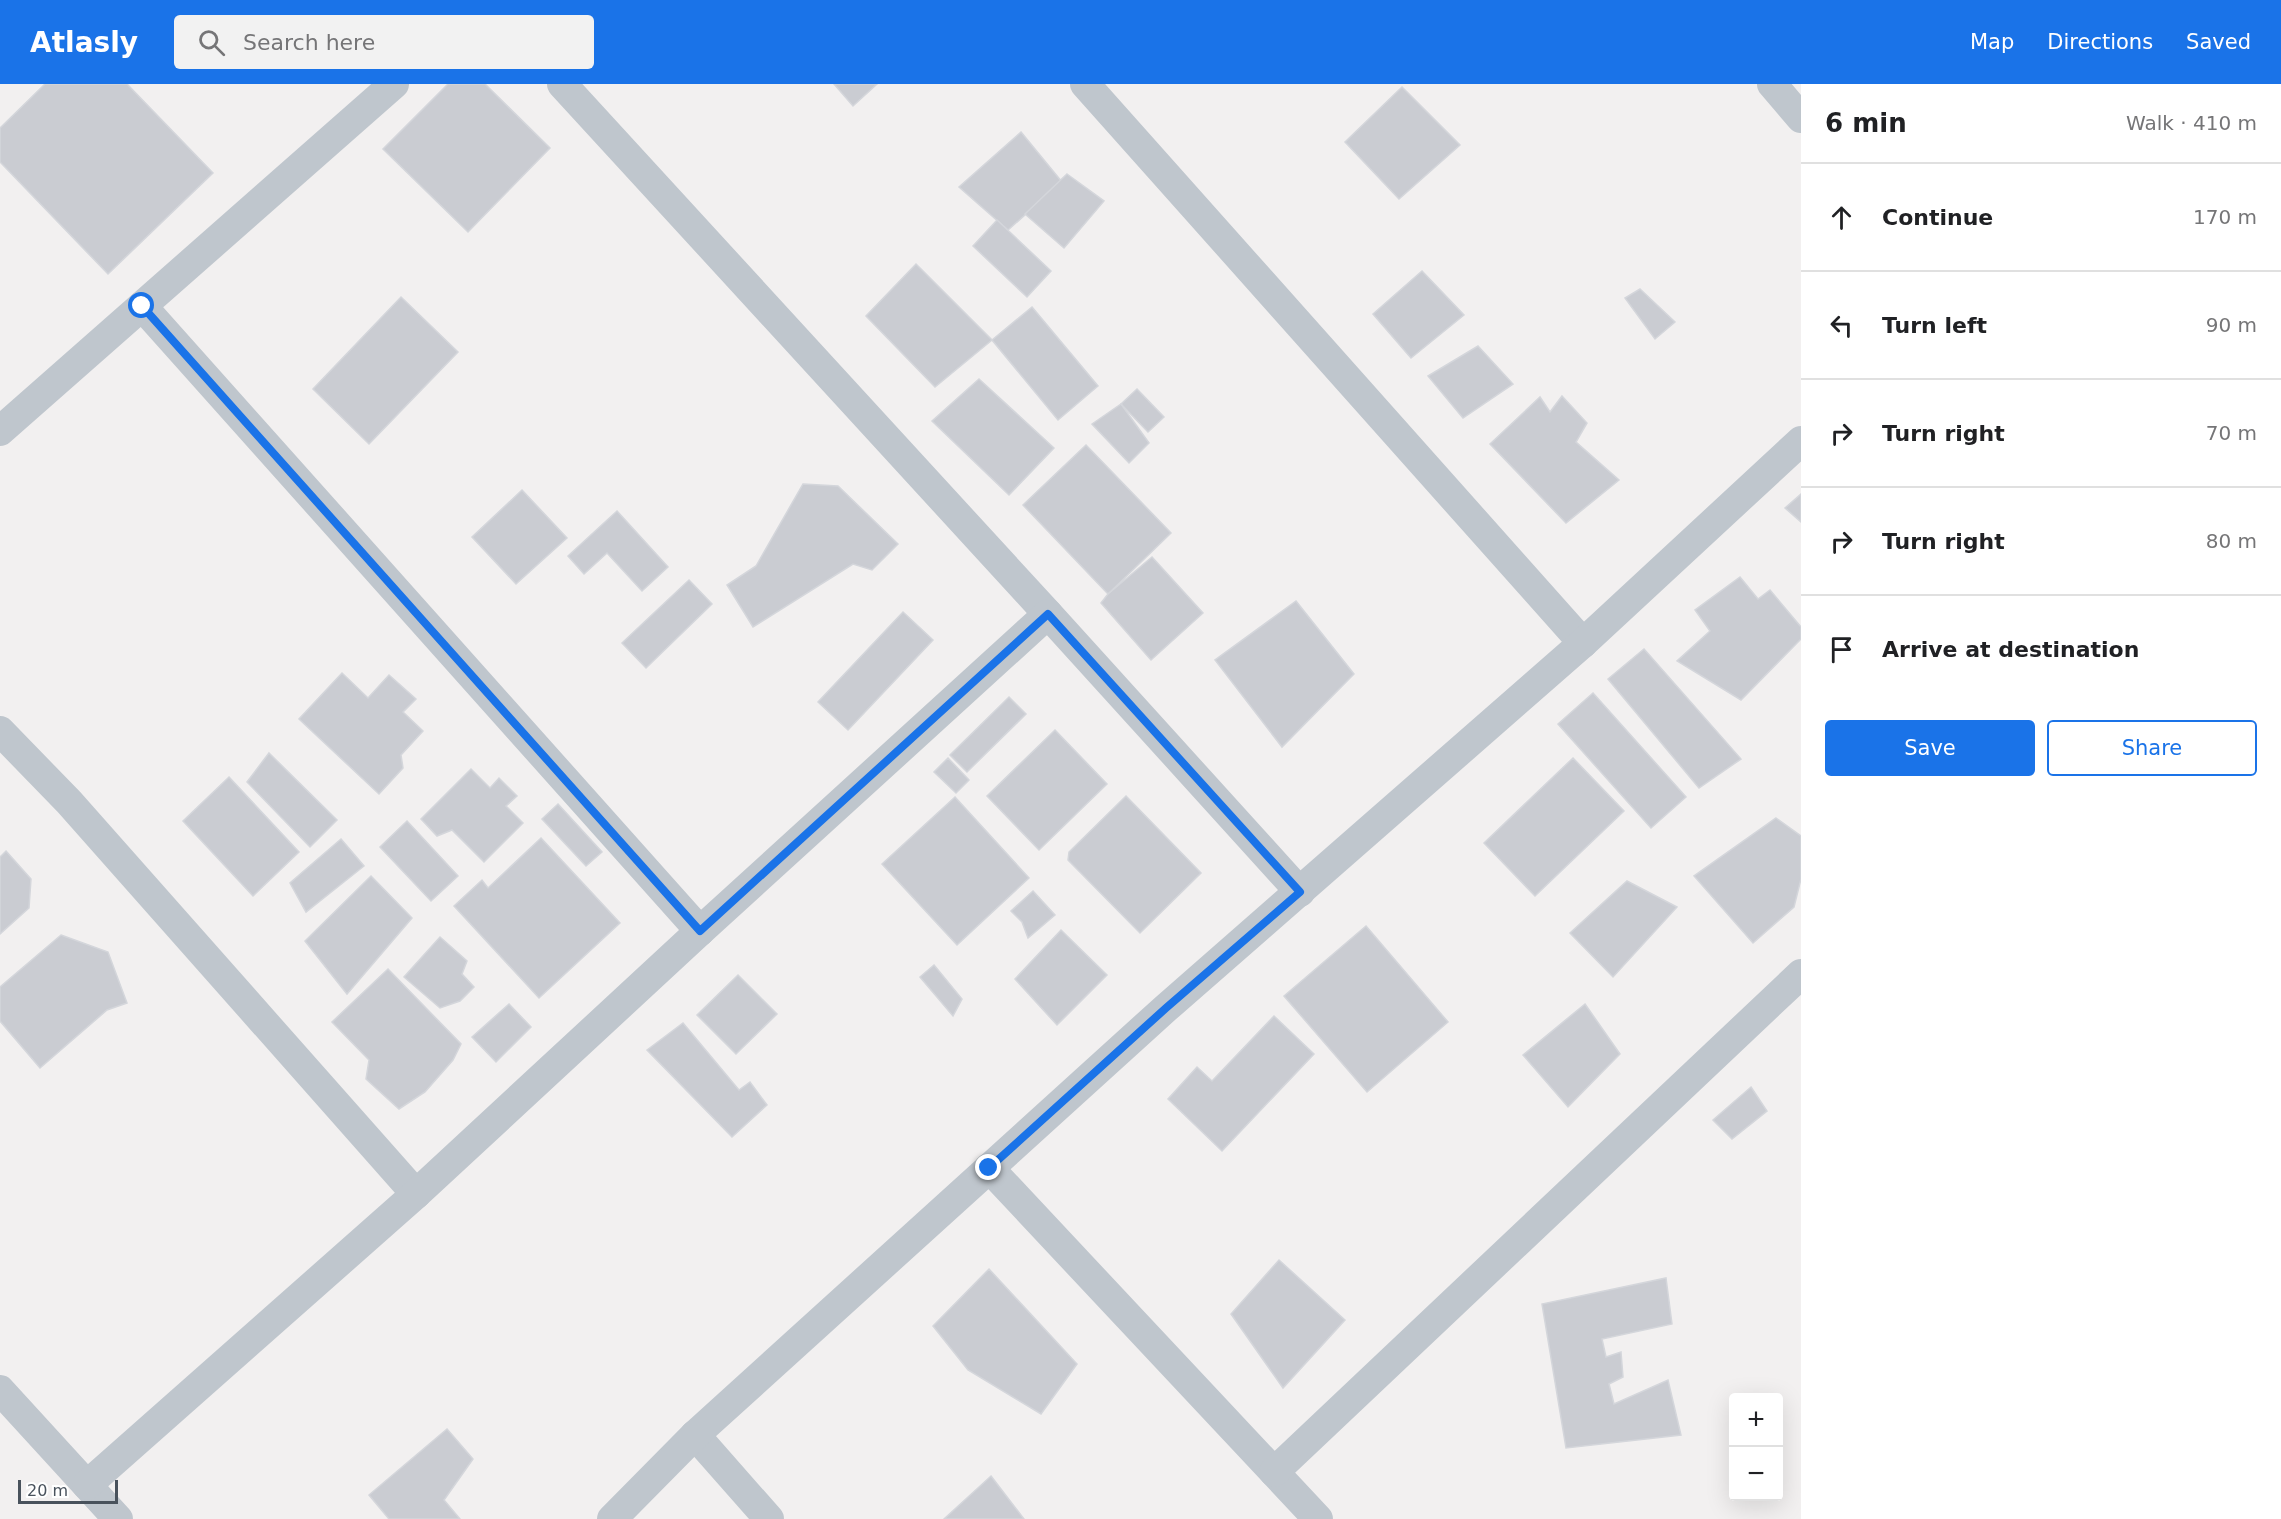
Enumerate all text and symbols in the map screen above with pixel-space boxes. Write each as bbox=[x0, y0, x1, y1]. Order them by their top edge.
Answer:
search box bbox=[174, 15, 594, 69]
text: Atlasly bbox=[30, 26, 138, 59]
icon: search bbox=[195, 26, 228, 59]
text: Search here bbox=[243, 30, 375, 55]
text: Map bbox=[1970, 30, 2014, 54]
text: Directions bbox=[2047, 30, 2153, 54]
text: Saved bbox=[2186, 30, 2251, 54]
text: 6 min bbox=[1825, 108, 1907, 138]
text: Walk · 410 m bbox=[2126, 111, 2257, 135]
icon: ahead bbox=[1825, 201, 1858, 234]
text: Continue bbox=[1882, 205, 1993, 230]
text: 170 m bbox=[2193, 205, 2257, 229]
route start bbox=[128, 292, 154, 318]
icon: left bbox=[1825, 309, 1858, 342]
text: Turn left bbox=[1882, 313, 1987, 338]
text: 90 m bbox=[2206, 313, 2257, 337]
icon: right bbox=[1825, 417, 1858, 450]
text: Turn right bbox=[1882, 421, 2005, 446]
text: 70 m bbox=[2206, 421, 2257, 445]
icon: right bbox=[1825, 525, 1858, 558]
text: Turn right bbox=[1882, 529, 2005, 554]
text: 80 m bbox=[2206, 529, 2257, 553]
icon: arrive bbox=[1825, 633, 1858, 666]
text: Arrive at destination bbox=[1882, 637, 2139, 662]
button: Save bbox=[1825, 720, 2035, 776]
button: Share bbox=[2047, 720, 2257, 776]
route end bbox=[975, 1154, 1001, 1180]
map controls bbox=[1729, 1393, 1783, 1501]
button: + bbox=[1729, 1393, 1783, 1447]
button: − bbox=[1729, 1447, 1783, 1501]
scale bar bbox=[18, 1477, 118, 1504]
text: 20 m bbox=[27, 1481, 68, 1500]

